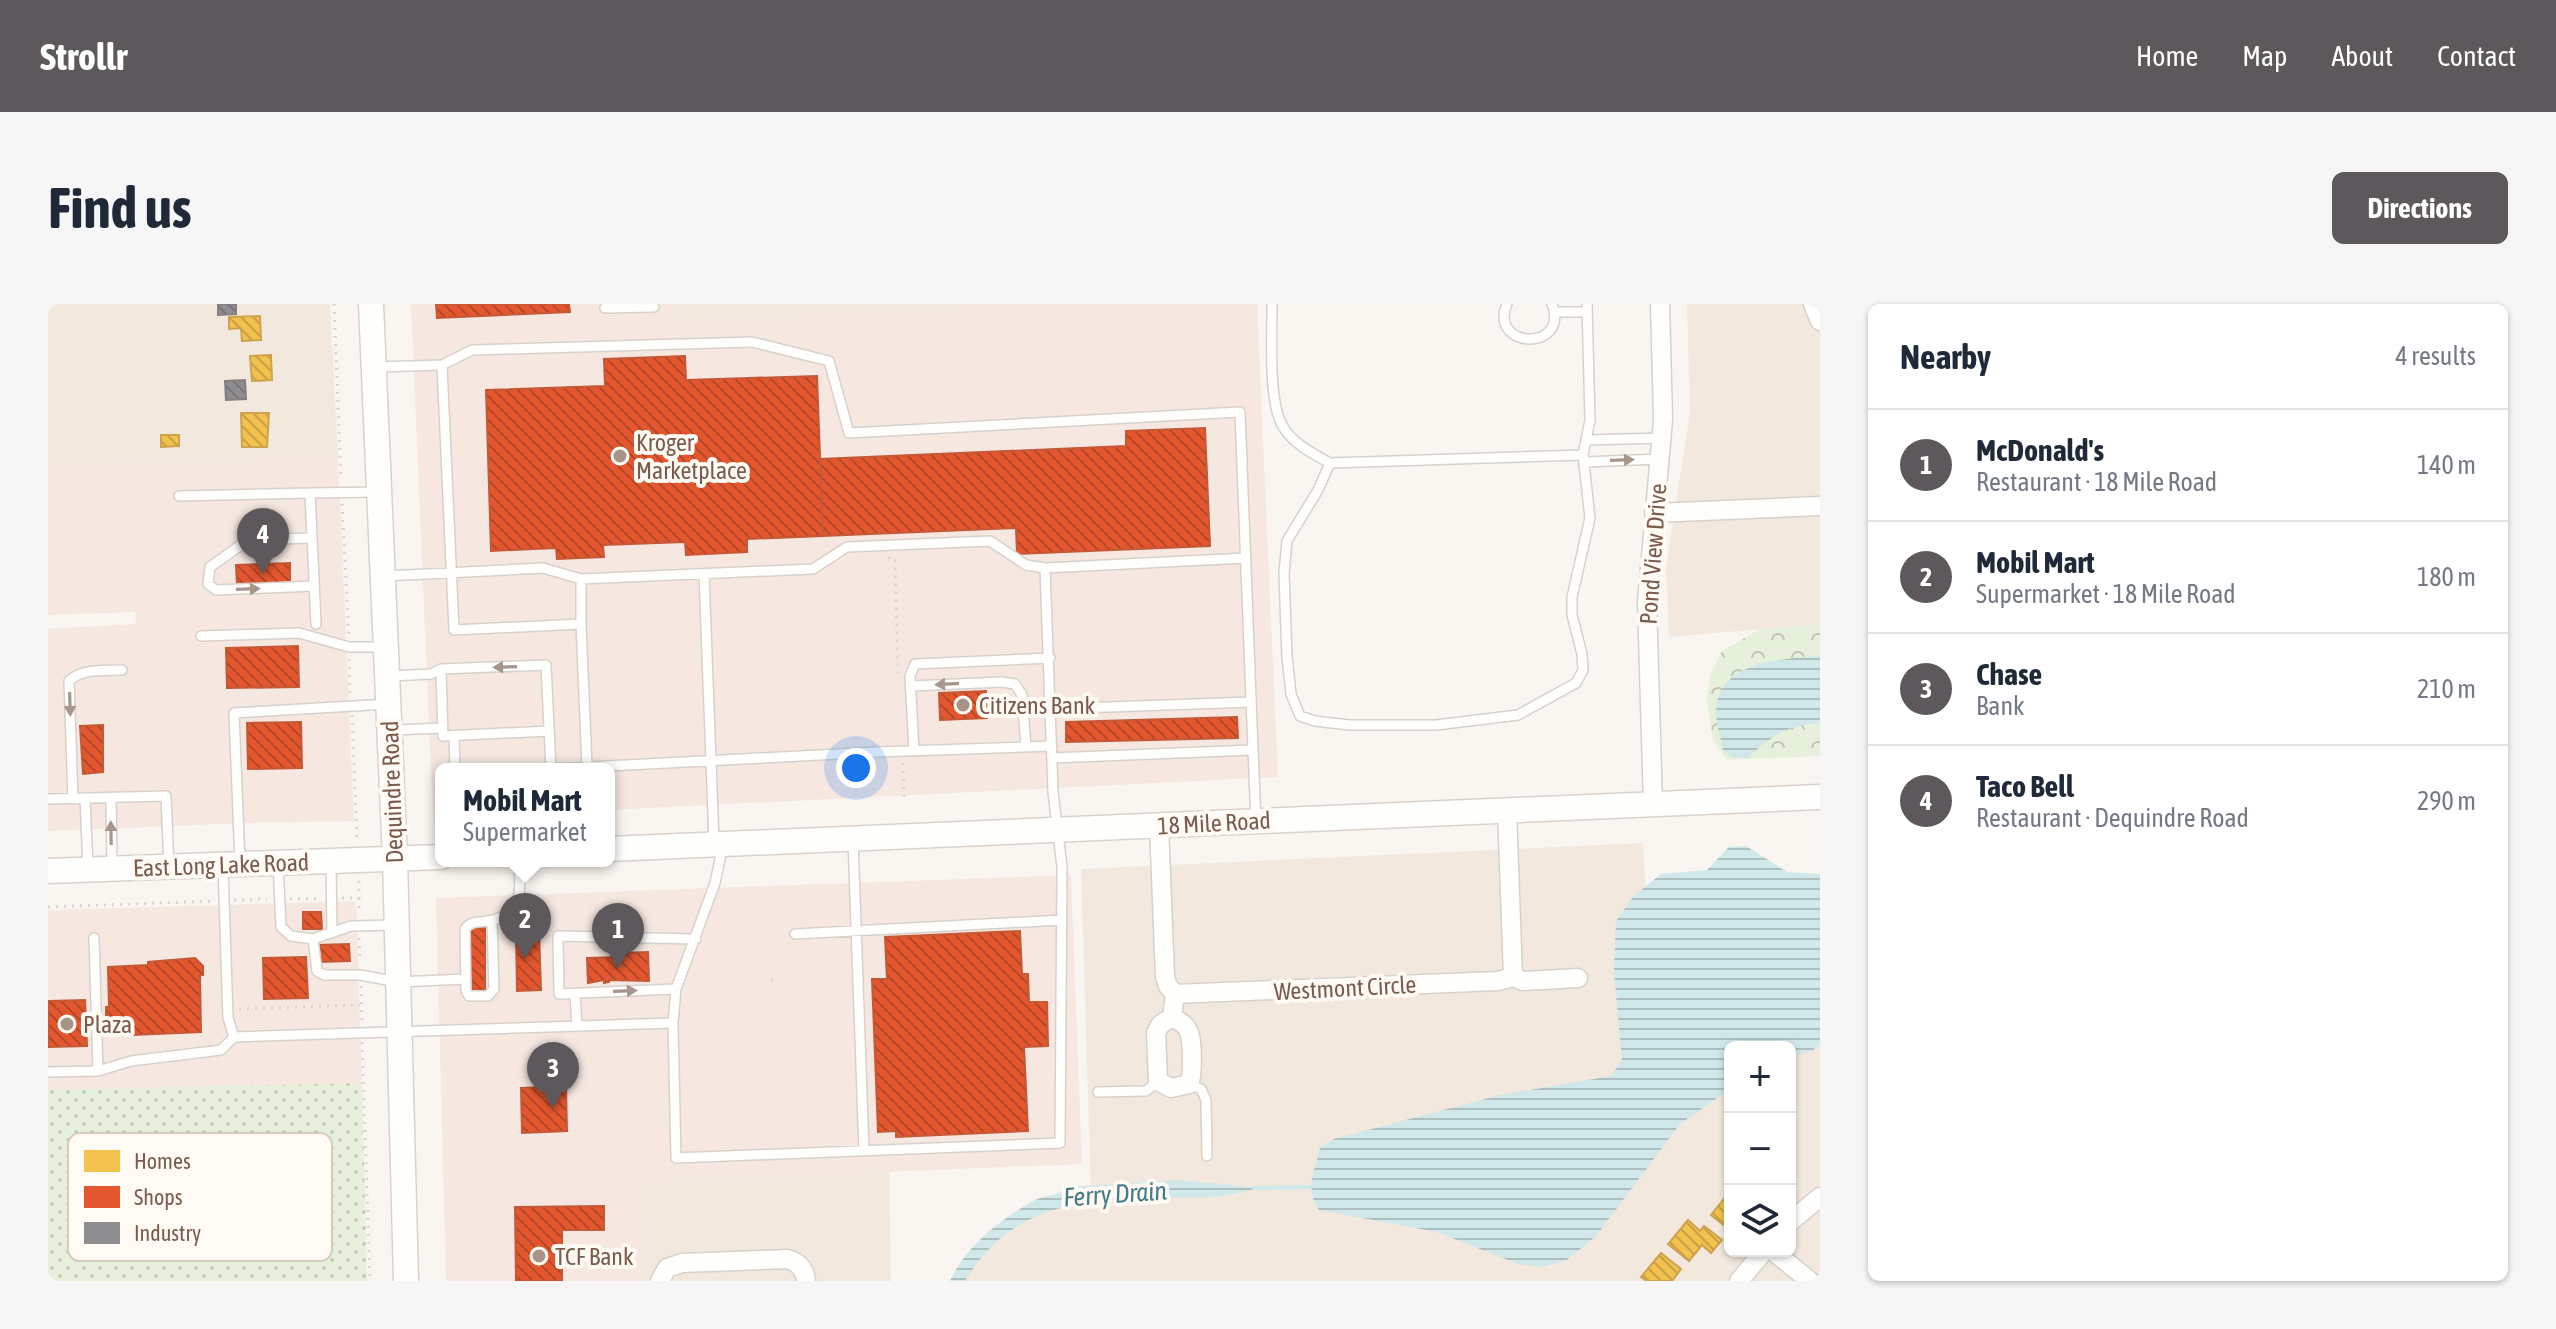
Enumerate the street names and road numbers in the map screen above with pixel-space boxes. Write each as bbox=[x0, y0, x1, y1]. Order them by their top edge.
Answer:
street label: Pond View Drive bbox=[1635, 483, 1671, 625]
street label: Dequindre Road bbox=[376, 720, 408, 864]
street label: 18 Mile Road bbox=[1157, 807, 1271, 839]
street label: East Long Lake Road bbox=[132, 848, 310, 882]
street label: Westmont Circle bbox=[1273, 971, 1417, 1005]

